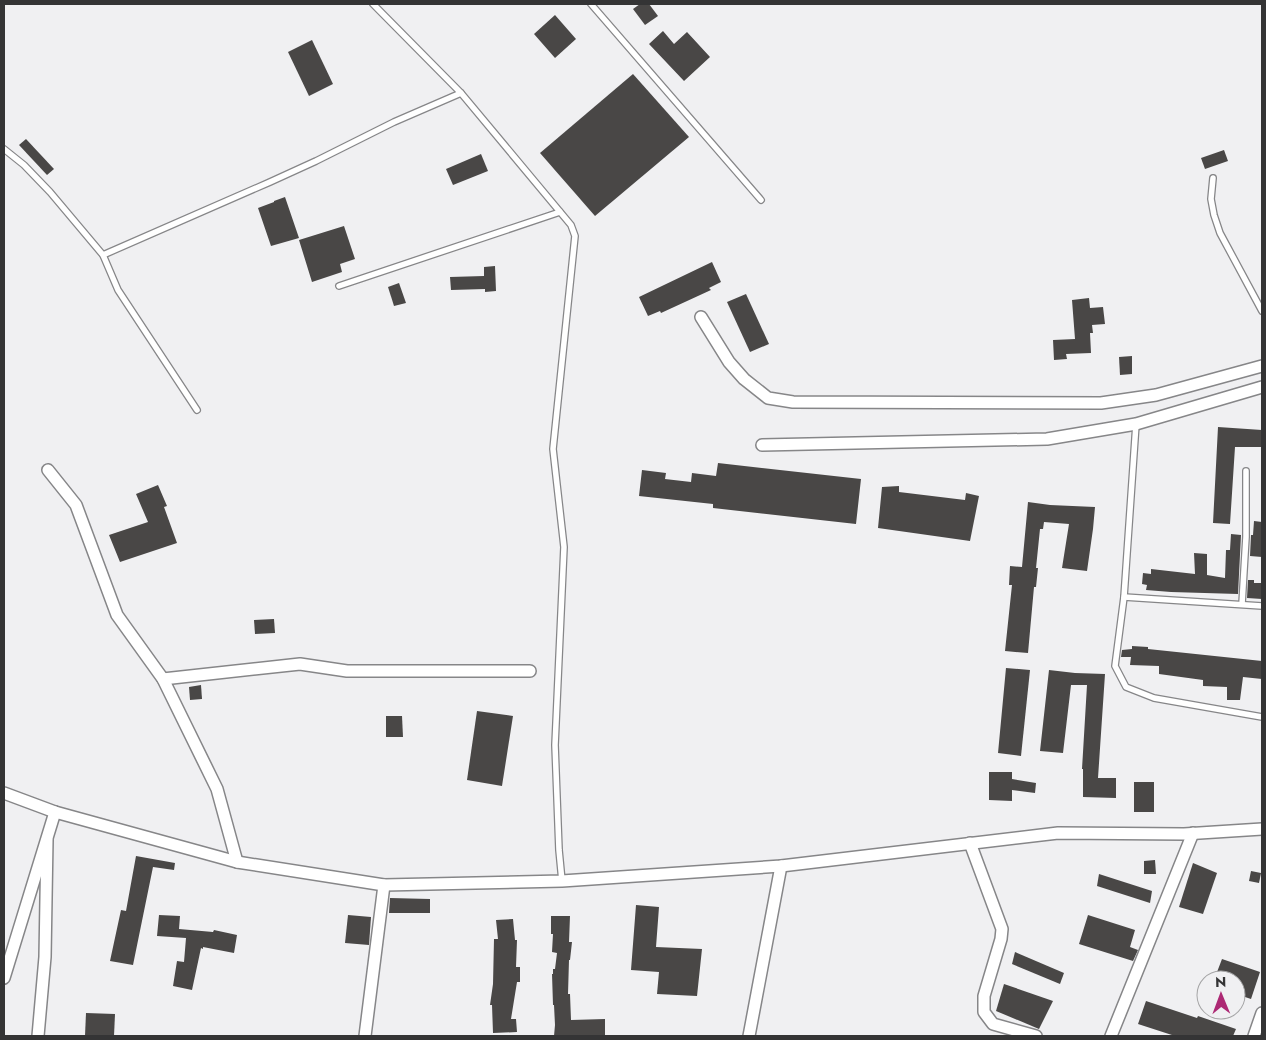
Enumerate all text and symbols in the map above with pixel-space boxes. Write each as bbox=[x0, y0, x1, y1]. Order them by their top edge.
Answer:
north arrow bbox=[1196, 970, 1246, 1020]
text: N bbox=[1215, 972, 1227, 992]

